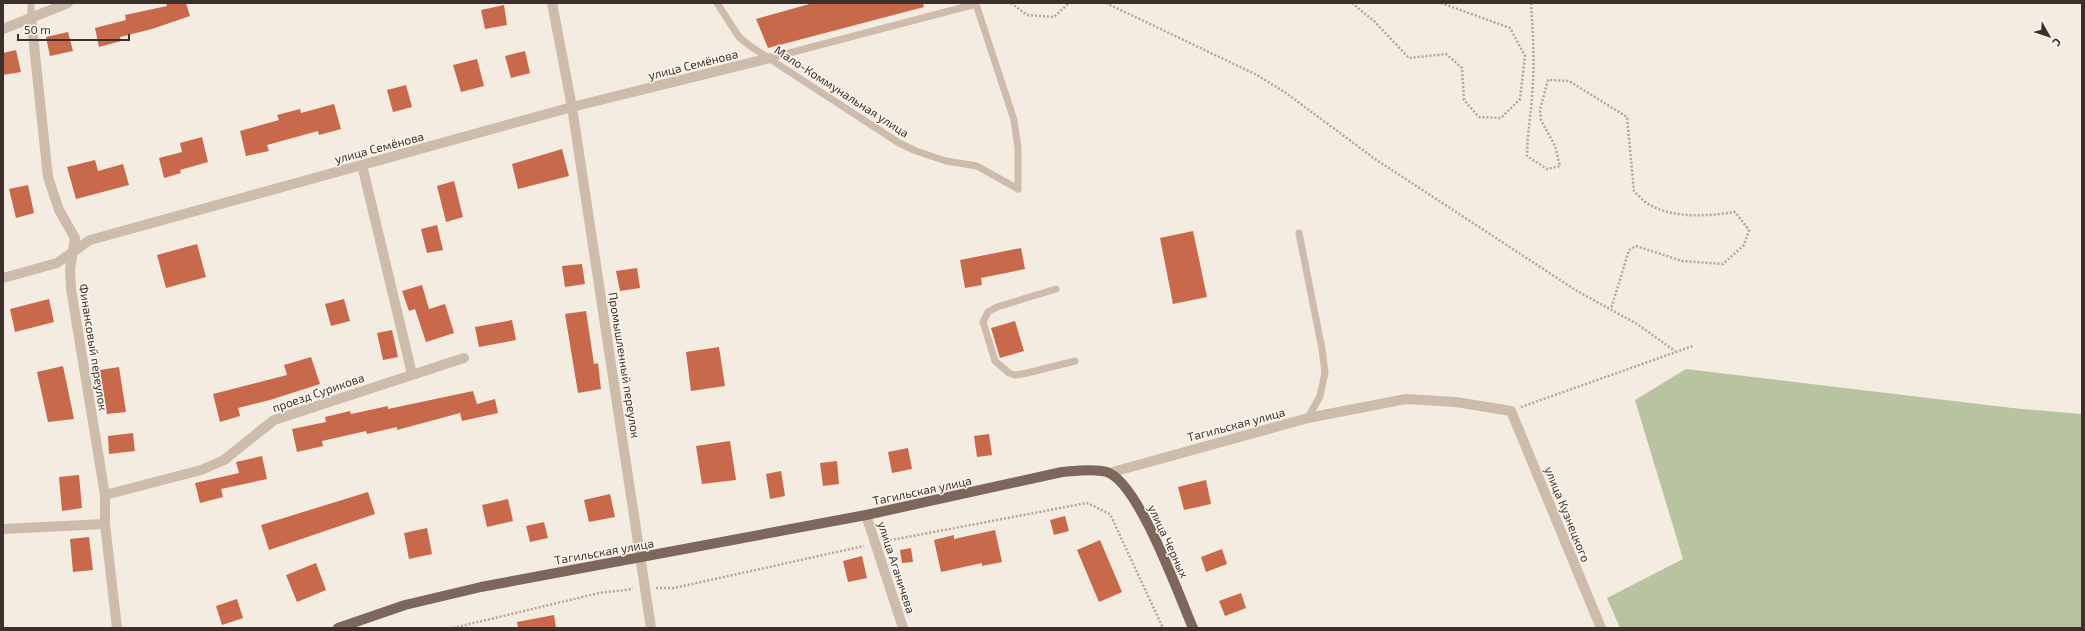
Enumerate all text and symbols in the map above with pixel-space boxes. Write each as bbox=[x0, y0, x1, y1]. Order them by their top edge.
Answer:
scale bar bbox=[18, 16, 129, 42]
north arrow bbox=[2029, 16, 2069, 56]
text: 50 m bbox=[24, 22, 51, 36]
text: С bbox=[2050, 36, 2064, 50]
street label: Мало-Коммунальная улица bbox=[772, 42, 912, 141]
street label: улица Семёнова bbox=[647, 46, 740, 83]
street label: улица Семёнова bbox=[333, 128, 425, 167]
street label: Финансовый переулок bbox=[76, 283, 111, 412]
street label: Промышленный переулок bbox=[606, 291, 644, 440]
street label: проезд Сурикова bbox=[270, 370, 366, 415]
street label: Тагильская улица bbox=[1186, 404, 1287, 445]
street label: улица Кузнецкого bbox=[1542, 464, 1594, 564]
street label: Тагильская улица bbox=[871, 473, 973, 508]
street label: улица Черных bbox=[1145, 502, 1192, 581]
street label: улица Аганичева bbox=[875, 519, 918, 615]
street label: Тагильская улица bbox=[553, 535, 655, 568]

